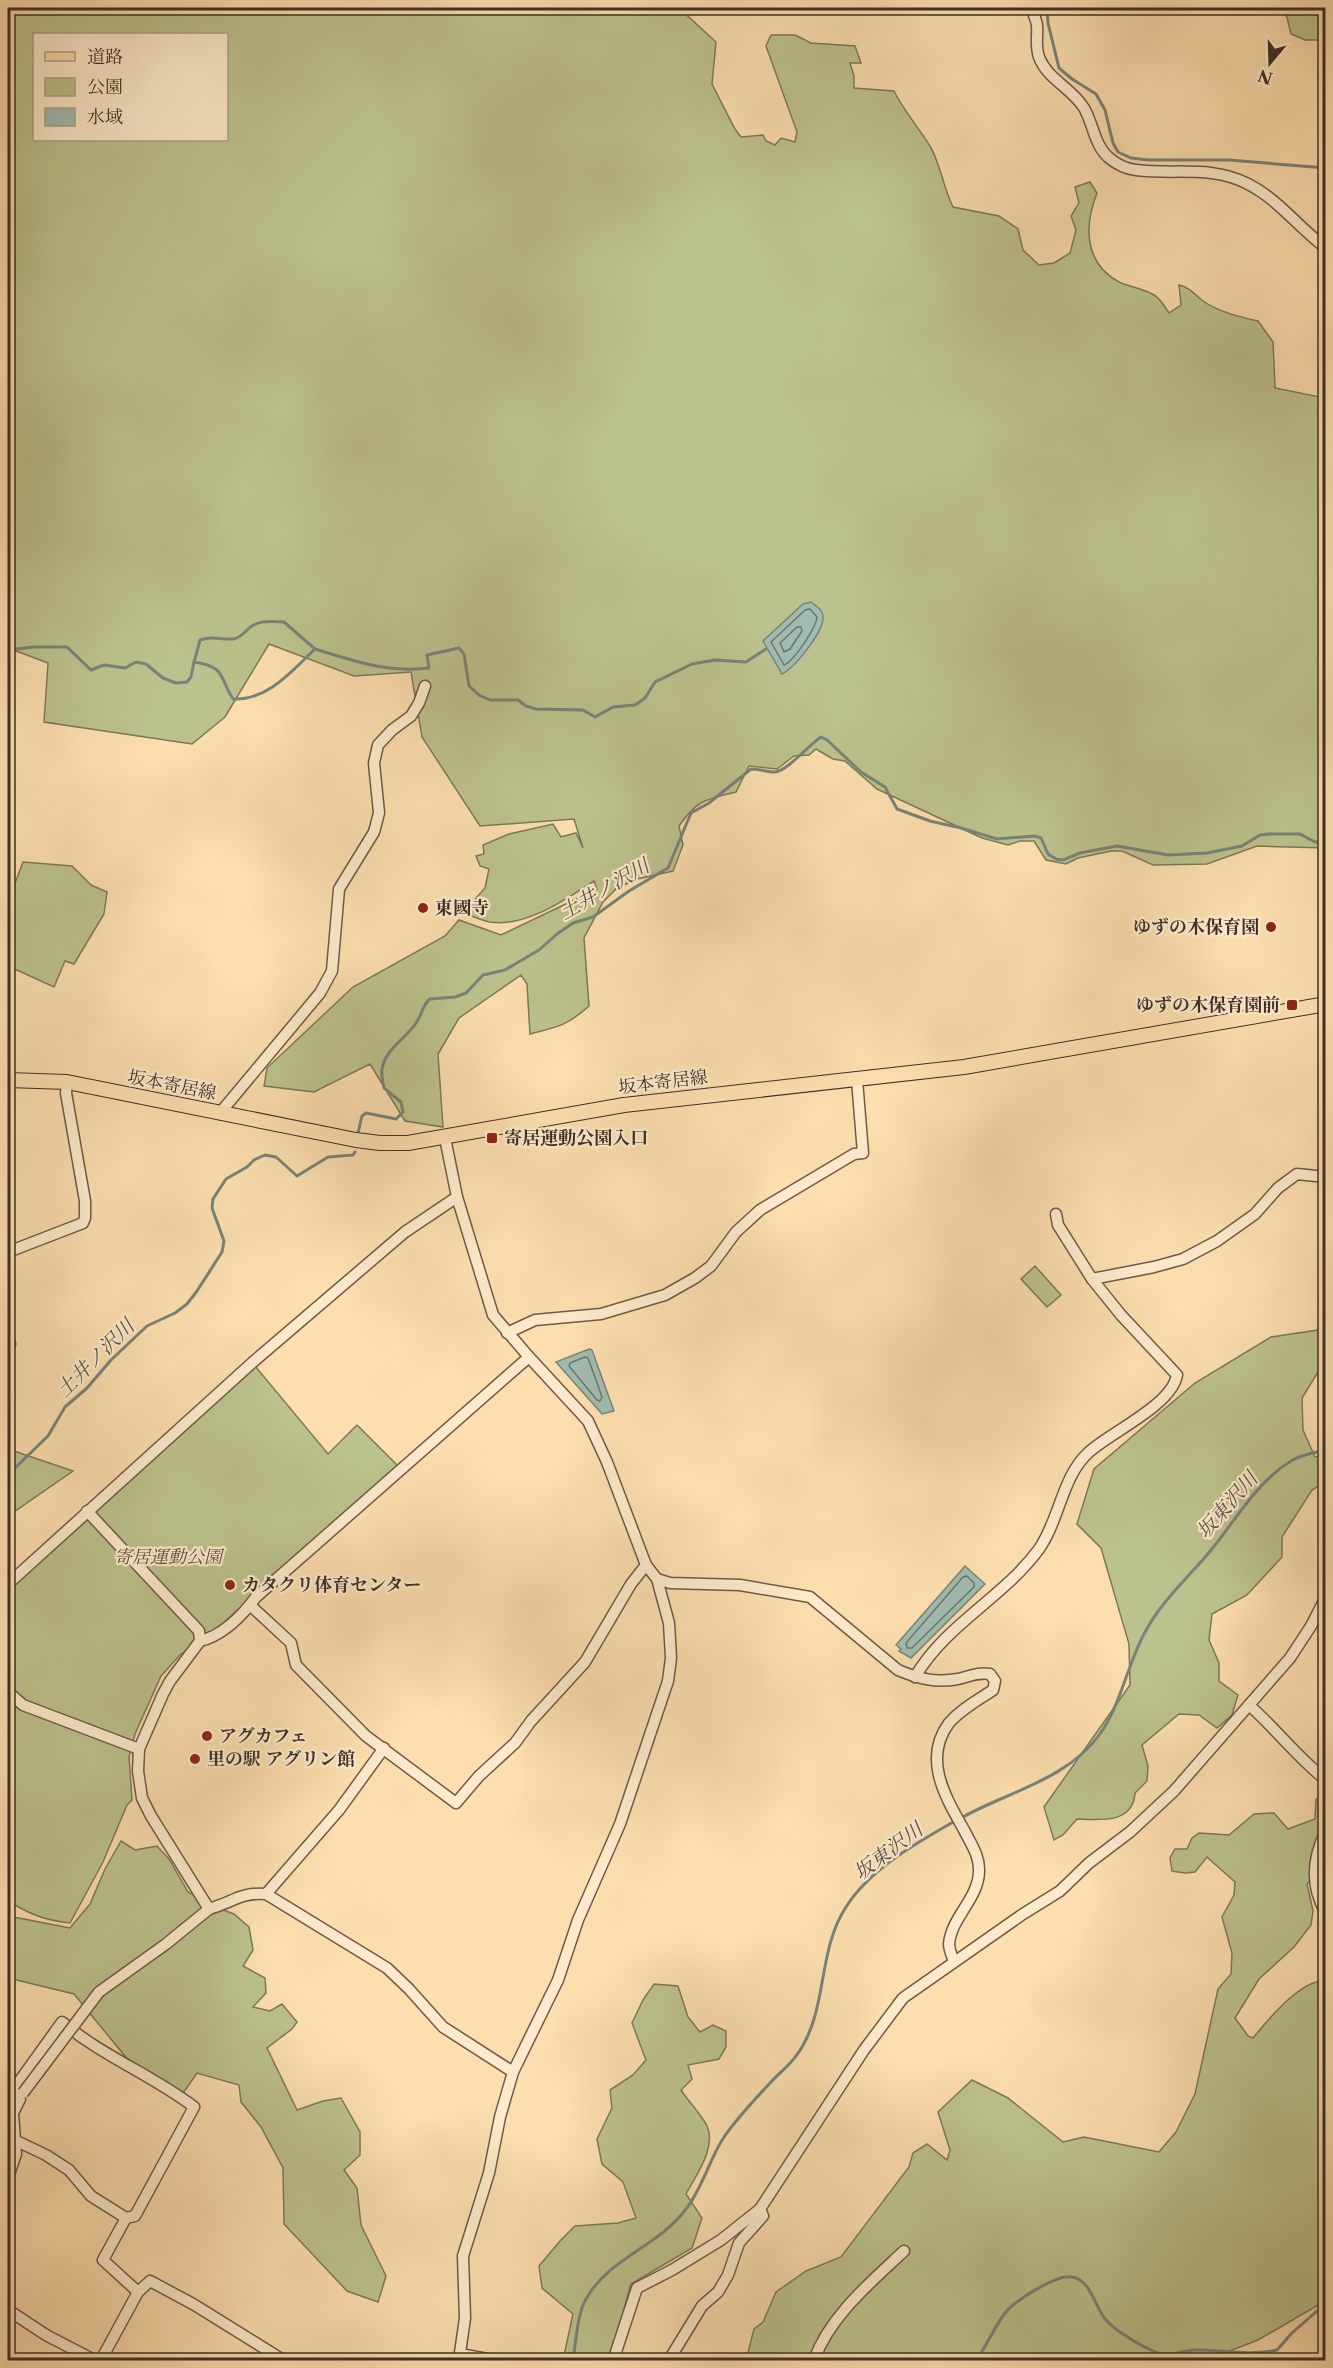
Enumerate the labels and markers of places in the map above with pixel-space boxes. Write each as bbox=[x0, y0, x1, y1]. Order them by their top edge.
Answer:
place label: 東國寺 bbox=[435, 897, 489, 919]
marker: 東國寺 bbox=[416, 901, 430, 915]
place label: ゆずの木保育園 bbox=[1133, 916, 1259, 938]
marker: ゆずの木保育園 bbox=[1264, 920, 1278, 934]
place label: ゆずの木保育園前 bbox=[1136, 994, 1280, 1016]
marker: ゆずの木保育園前 bbox=[1285, 998, 1299, 1012]
place label: 寄居運動公園入口 bbox=[504, 1127, 648, 1149]
marker: 寄居運動公園入口 bbox=[485, 1131, 499, 1145]
place label: カタクリ体育センター bbox=[242, 1574, 421, 1596]
marker: カタクリ体育センター bbox=[223, 1578, 237, 1592]
place label: アグカフェ bbox=[219, 1725, 308, 1747]
marker: アグカフェ bbox=[200, 1729, 214, 1743]
place label: 里の駅 アグリン館 bbox=[207, 1748, 355, 1770]
marker: 里の駅 アグリン館 bbox=[188, 1752, 202, 1766]

